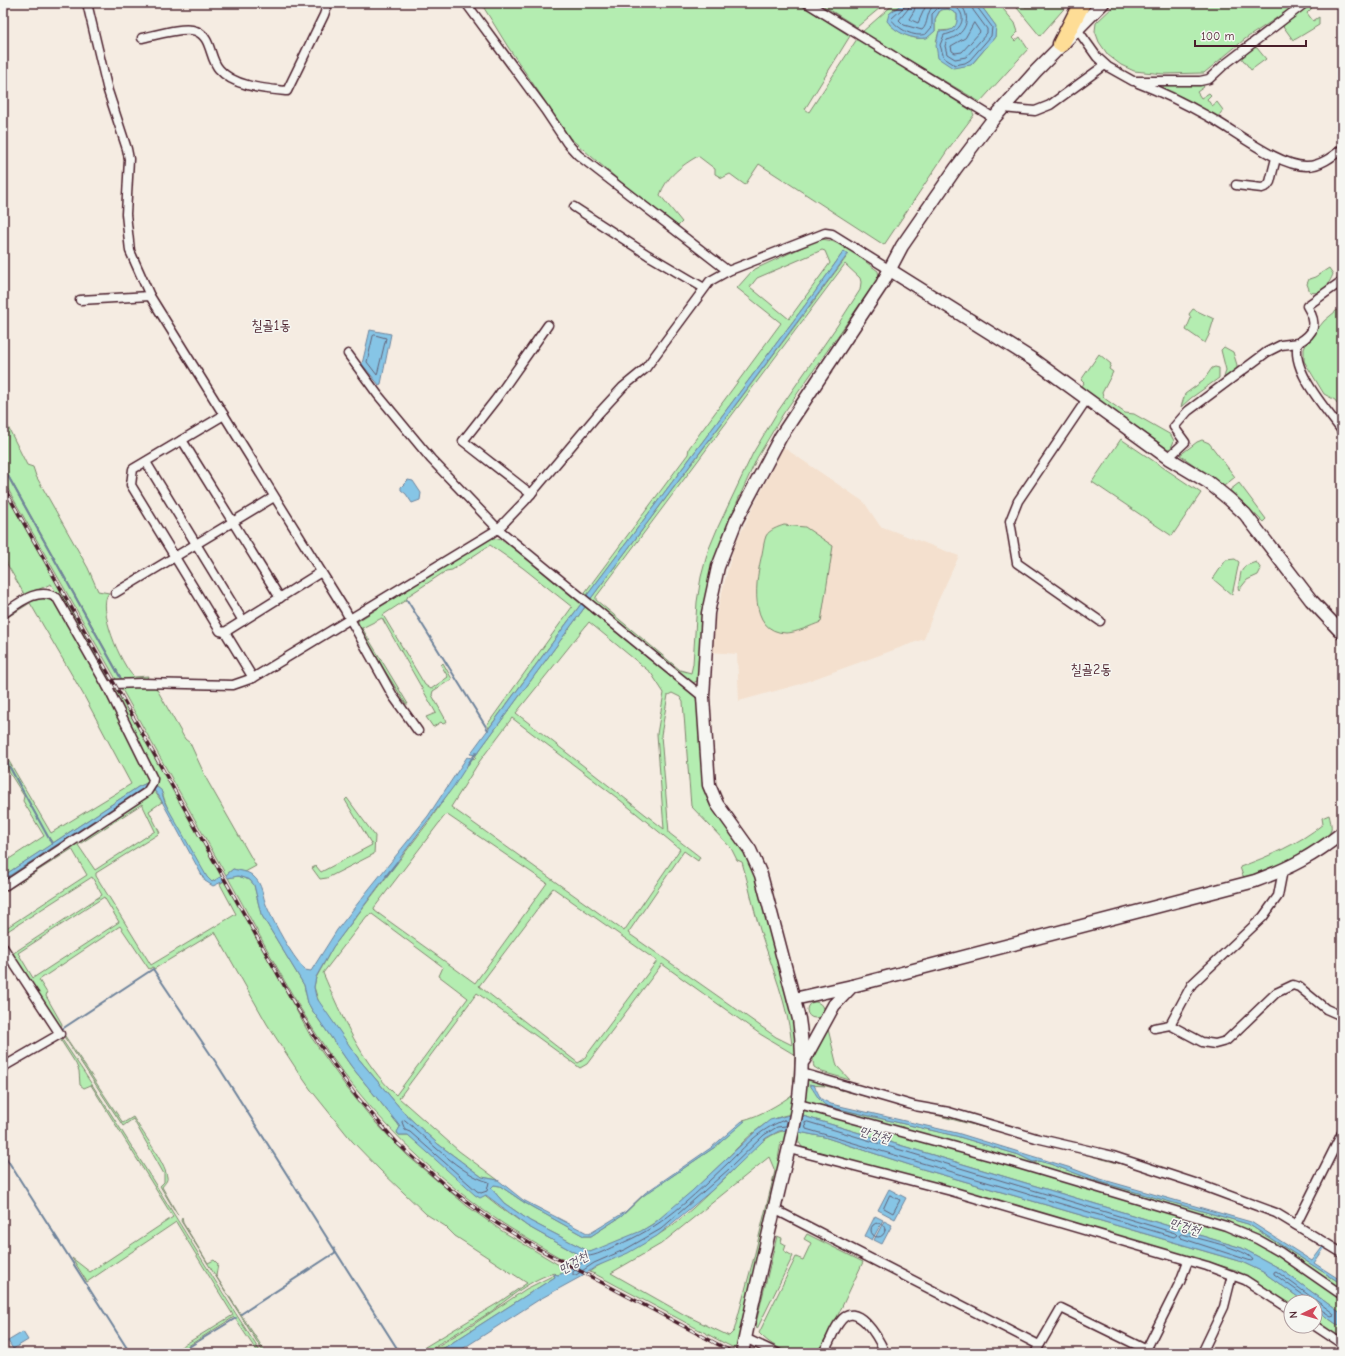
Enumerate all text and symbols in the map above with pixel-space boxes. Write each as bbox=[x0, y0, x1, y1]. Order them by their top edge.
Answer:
scale bar bbox=[1195, 22, 1306, 48]
text: 100 m bbox=[1201, 29, 1234, 43]
district label: 칠골1동 bbox=[251, 317, 291, 334]
district label: 칠골2동 bbox=[1070, 661, 1112, 678]
water label: 만겅천 bbox=[858, 1123, 894, 1147]
water label: 만겅천 bbox=[1168, 1215, 1204, 1239]
water label: 만겅천 bbox=[556, 1247, 592, 1277]
north arrow bbox=[1283, 1294, 1323, 1334]
text: N bbox=[1287, 1311, 1300, 1319]

